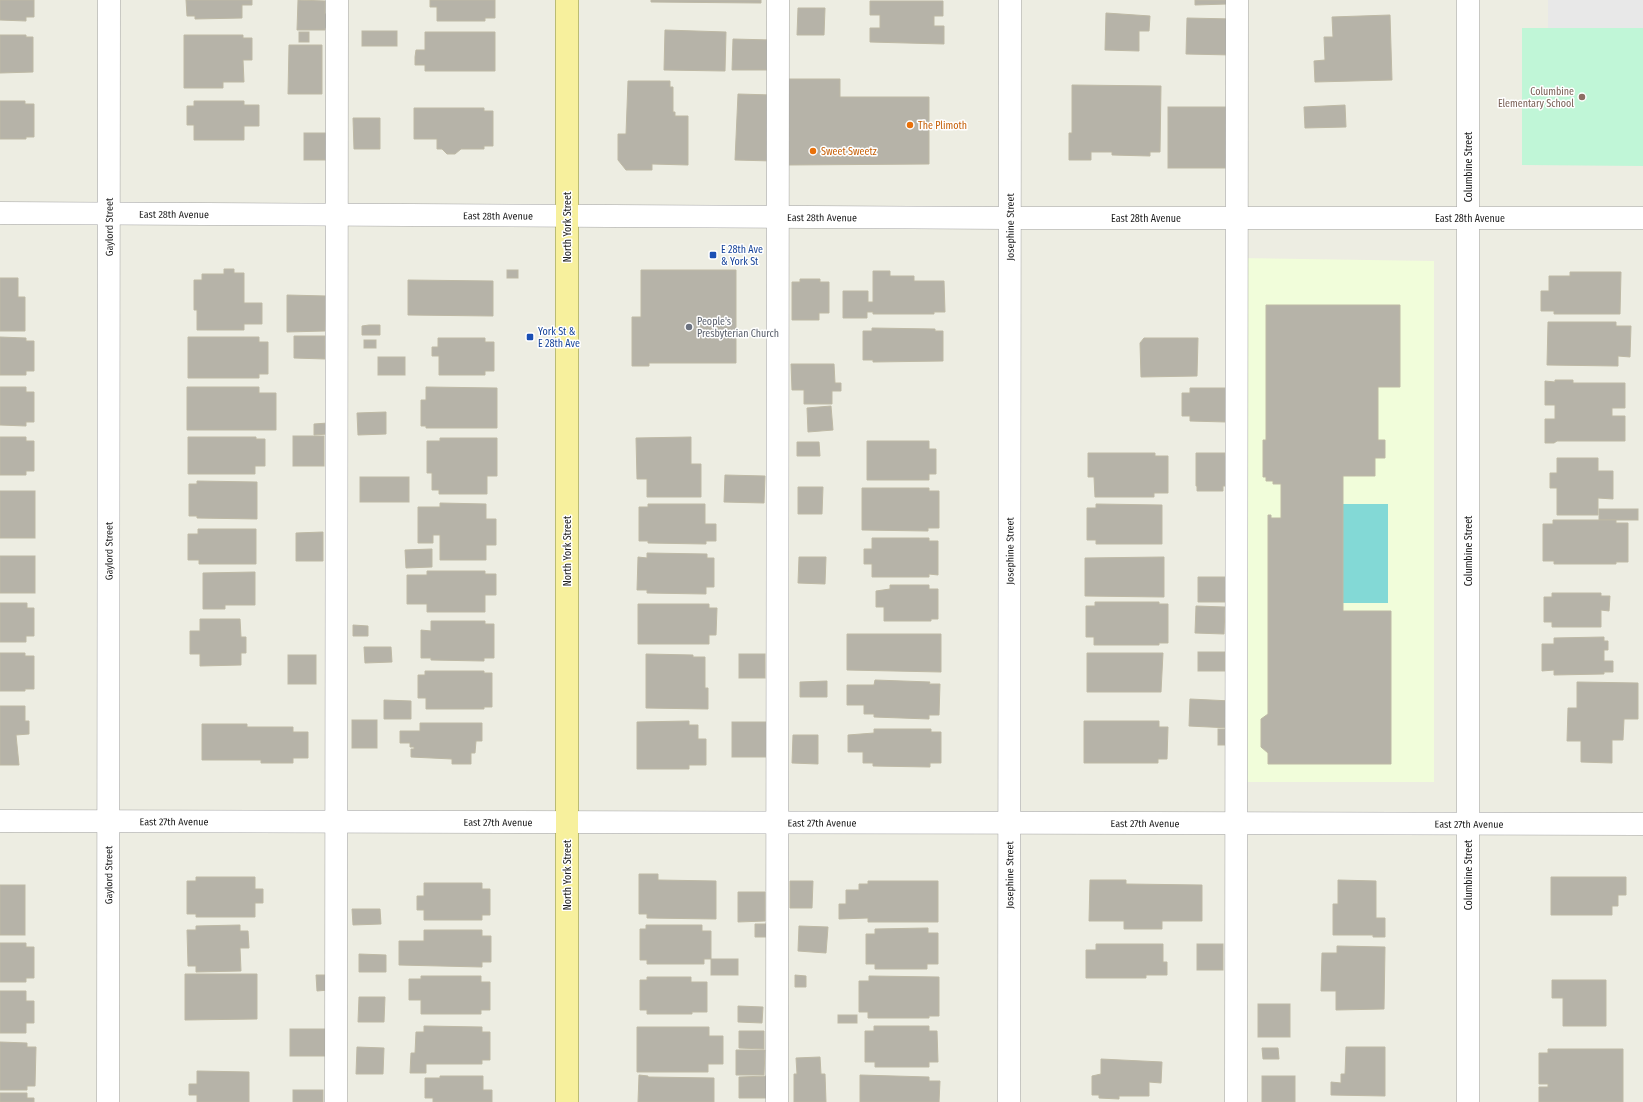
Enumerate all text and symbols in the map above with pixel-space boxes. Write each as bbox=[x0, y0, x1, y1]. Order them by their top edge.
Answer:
place label: Columbine Elementary School bbox=[1498, 86, 1574, 110]
marker: Columbine Elementary School bbox=[1577, 92, 1587, 102]
marker: The Plimoth bbox=[905, 120, 915, 130]
place label: The Plimoth bbox=[918, 120, 967, 132]
street label: Columbine Street bbox=[1463, 131, 1475, 202]
marker: Sweet Sweetz bbox=[808, 146, 818, 156]
place label: Sweet Sweetz bbox=[821, 146, 877, 158]
street label: North York Street bbox=[562, 191, 574, 262]
street label: Josephine Street bbox=[1005, 192, 1017, 261]
street label: Gaylord Street bbox=[104, 197, 116, 256]
street label: East 28th Avenue bbox=[139, 209, 209, 221]
street label: East 28th Avenue bbox=[463, 210, 533, 223]
street label: East 28th Avenue bbox=[787, 212, 857, 224]
street label: East 28th Avenue bbox=[1111, 213, 1181, 225]
street label: East 28th Avenue bbox=[1435, 213, 1505, 225]
place label: E 28th Ave & York St bbox=[721, 244, 763, 268]
marker: E 28th Ave & York St bbox=[708, 250, 718, 260]
place label: People's Presbyterian Church bbox=[697, 316, 779, 340]
marker: People's Presbyterian Church bbox=[684, 322, 694, 332]
place label: York St & E 28th Ave bbox=[538, 326, 580, 350]
marker: York St & E 28th Ave bbox=[525, 332, 535, 342]
street label: North York Street bbox=[562, 515, 574, 586]
street label: Columbine Street bbox=[1463, 515, 1475, 586]
street label: Josephine Street bbox=[1004, 516, 1017, 585]
street label: Gaylord Street bbox=[103, 521, 116, 580]
street label: East 27th Avenue bbox=[140, 816, 208, 828]
street label: East 27th Avenue bbox=[464, 817, 532, 829]
street label: East 27th Avenue bbox=[788, 817, 856, 830]
street label: East 27th Avenue bbox=[1111, 818, 1179, 830]
street label: East 27th Avenue bbox=[1435, 819, 1503, 831]
street label: North York Street bbox=[562, 839, 574, 910]
street label: Columbine Street bbox=[1463, 839, 1475, 910]
street label: Josephine Street bbox=[1004, 840, 1016, 909]
street label: Gaylord Street bbox=[103, 845, 115, 904]

